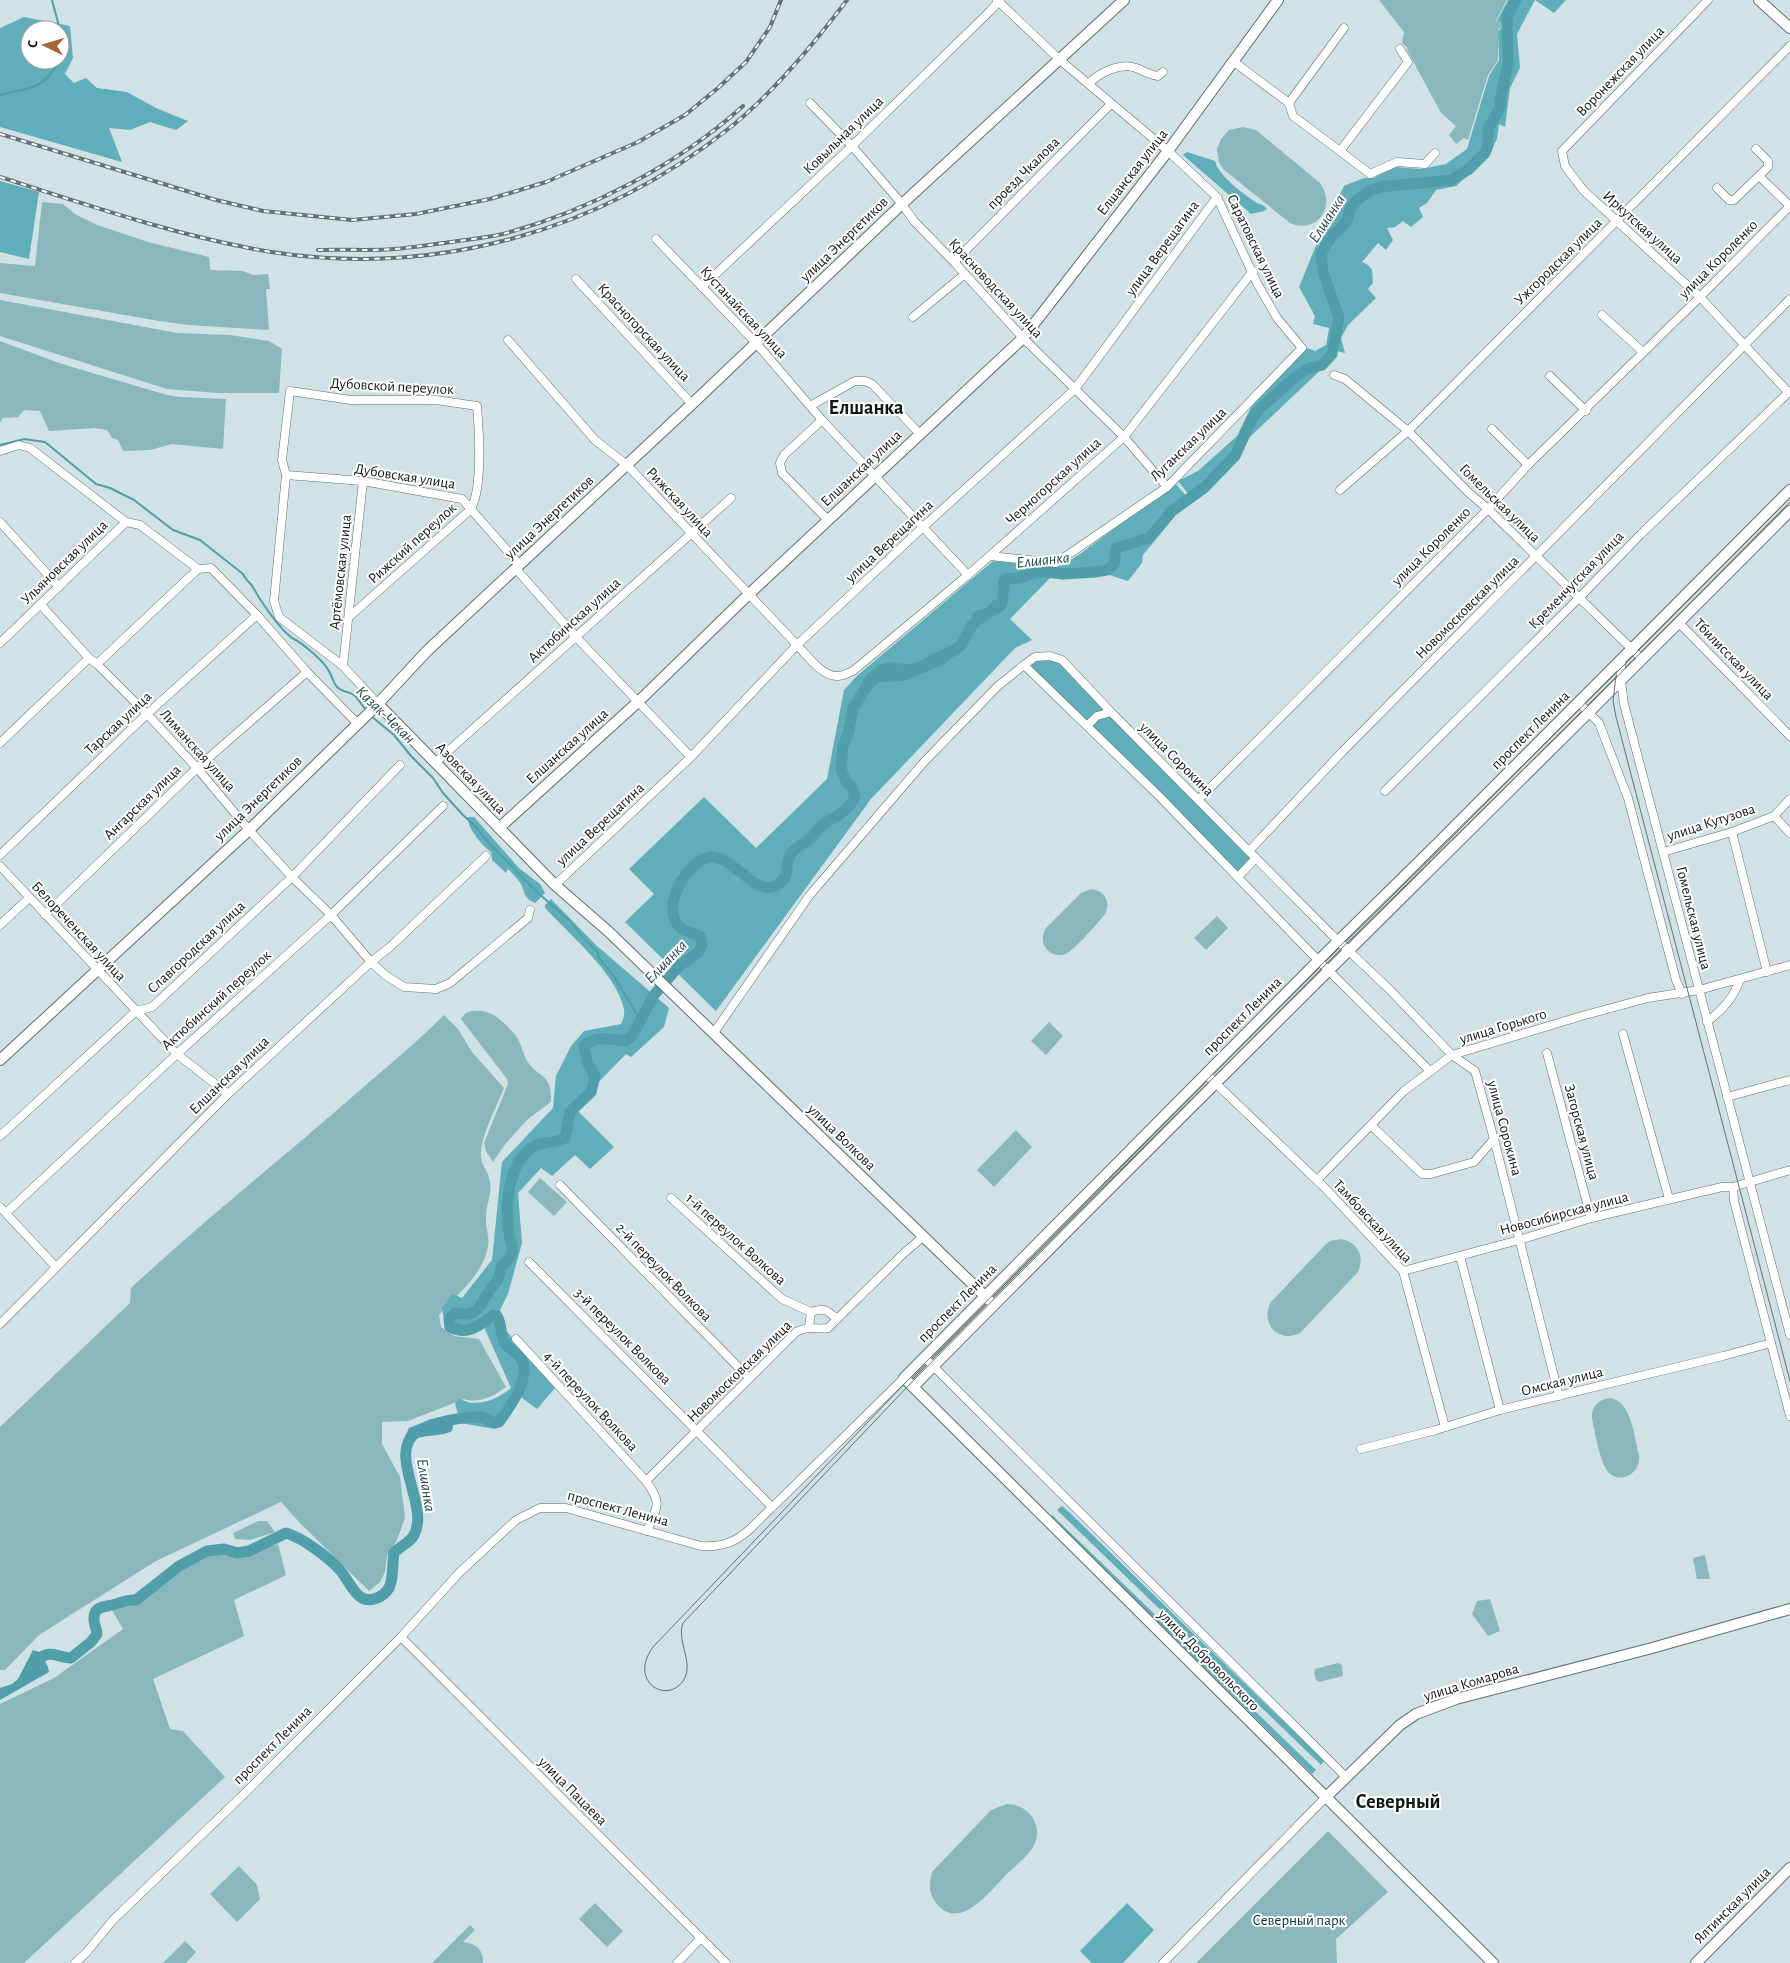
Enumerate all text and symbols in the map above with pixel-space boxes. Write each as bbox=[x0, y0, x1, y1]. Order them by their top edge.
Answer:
north arrow bbox=[20, 20, 70, 70]
street label: Воронежская улица bbox=[1574, 23, 1667, 119]
text: С bbox=[26, 39, 40, 48]
street label: Ковыльная улица bbox=[801, 94, 886, 177]
street label: Елшанская улица bbox=[1094, 126, 1171, 218]
street label: проезд Чкалова bbox=[984, 134, 1063, 212]
street label: Иркутская улица bbox=[1600, 188, 1685, 267]
street label: Саратовская улица bbox=[1224, 192, 1287, 301]
water label: Елшанка bbox=[1306, 192, 1348, 245]
street label: улица Энергетиков bbox=[797, 194, 891, 285]
street label: улица Верещагина bbox=[1122, 198, 1202, 299]
street label: Ужгородская улица bbox=[1512, 215, 1605, 308]
street label: улица Короленко bbox=[1675, 217, 1761, 302]
street label: Красноводская улица bbox=[946, 236, 1046, 341]
street label: Кустанайская улица bbox=[697, 263, 790, 361]
street label: Красногорская улица bbox=[594, 280, 693, 384]
street label: Дубовской переулок bbox=[330, 376, 454, 397]
district label: Елшанка bbox=[829, 398, 904, 418]
street label: Луганская улица bbox=[1147, 404, 1229, 484]
street label: Елшанская улица bbox=[818, 427, 905, 509]
street label: Черногорская улица bbox=[1003, 435, 1104, 528]
street label: Дубовская улица bbox=[353, 461, 456, 492]
street label: Гомельская улица bbox=[1456, 461, 1543, 546]
street label: Рижская улица bbox=[644, 464, 716, 540]
street label: улица Энергетиков bbox=[501, 473, 597, 563]
street label: улица Верещагина bbox=[842, 497, 936, 586]
street label: Рижский переулок bbox=[365, 500, 459, 587]
street label: улица Короленко bbox=[1388, 504, 1474, 589]
street label: Артёмовская улица bbox=[327, 514, 354, 630]
street label: Ульяновская улица bbox=[18, 517, 111, 607]
street label: Кременчугская улица bbox=[1526, 528, 1627, 632]
water label: Елшанка bbox=[1016, 549, 1071, 571]
street label: Новомосковская улица bbox=[1413, 553, 1522, 662]
street label: Актюбинская улица bbox=[525, 575, 624, 666]
street label: Тбилисская улица bbox=[1691, 616, 1776, 703]
water label: Казак-Чекан bbox=[353, 683, 418, 747]
street label: проспект Ленина bbox=[1488, 688, 1573, 772]
street label: Тарская улица bbox=[82, 689, 155, 758]
street label: Лиманская улица bbox=[157, 706, 238, 794]
street label: Елшанская улица bbox=[523, 706, 611, 787]
street label: улица Сорокина bbox=[1136, 719, 1217, 799]
street label: Азовская улица bbox=[433, 740, 509, 817]
street label: улица Энергетиков bbox=[211, 753, 305, 844]
street label: Ангарская улица bbox=[101, 762, 184, 843]
street label: улица Верещагина bbox=[553, 780, 647, 869]
street label: улица Кутузова bbox=[1664, 801, 1757, 844]
street label: Гомельская улица bbox=[1673, 865, 1714, 971]
street label: Белореченская улица bbox=[29, 879, 129, 984]
street label: Славгородская улица bbox=[144, 898, 248, 996]
water label: Елшанка bbox=[641, 937, 690, 986]
street label: Актюбинский переулок bbox=[159, 947, 274, 1053]
street label: проспект Ленина bbox=[1200, 974, 1285, 1058]
street label: улица Горького bbox=[1457, 1006, 1548, 1047]
street label: Елшанская улица bbox=[187, 1034, 272, 1117]
street label: улица Сорокина bbox=[1484, 1078, 1524, 1177]
street label: Загорская улица bbox=[1562, 1083, 1602, 1182]
street label: улица Волкова bbox=[804, 1101, 879, 1173]
street label: Тамбовская улица bbox=[1330, 1177, 1415, 1266]
street label: Новосибирская улица bbox=[1498, 1189, 1630, 1238]
street label: 1-й переулок Волкова bbox=[683, 1191, 789, 1288]
street label: 2-й переулок Волкова bbox=[613, 1220, 714, 1325]
street label: проспект Ленина bbox=[915, 1261, 1000, 1345]
street label: 3-й переулок Волкова bbox=[571, 1285, 674, 1388]
street label: Новомосковская улица bbox=[684, 1318, 795, 1425]
street label: 4-й переулок Волкова bbox=[541, 1348, 641, 1454]
street label: Омская улица bbox=[1520, 1364, 1605, 1399]
water label: Елшанка bbox=[414, 1458, 438, 1513]
street label: проспект Ленина bbox=[566, 1488, 670, 1529]
street label: улица Добровольского bbox=[1154, 1606, 1262, 1714]
street label: улица Комарова bbox=[1421, 1661, 1520, 1704]
street label: проспект Ленина bbox=[230, 1703, 315, 1787]
street label: улица Пацаева bbox=[535, 1753, 610, 1829]
district label: Северный bbox=[1355, 1792, 1441, 1812]
street label: Ялтинская улица bbox=[1691, 1864, 1774, 1946]
park label: Северный парк bbox=[1253, 1913, 1346, 1928]

